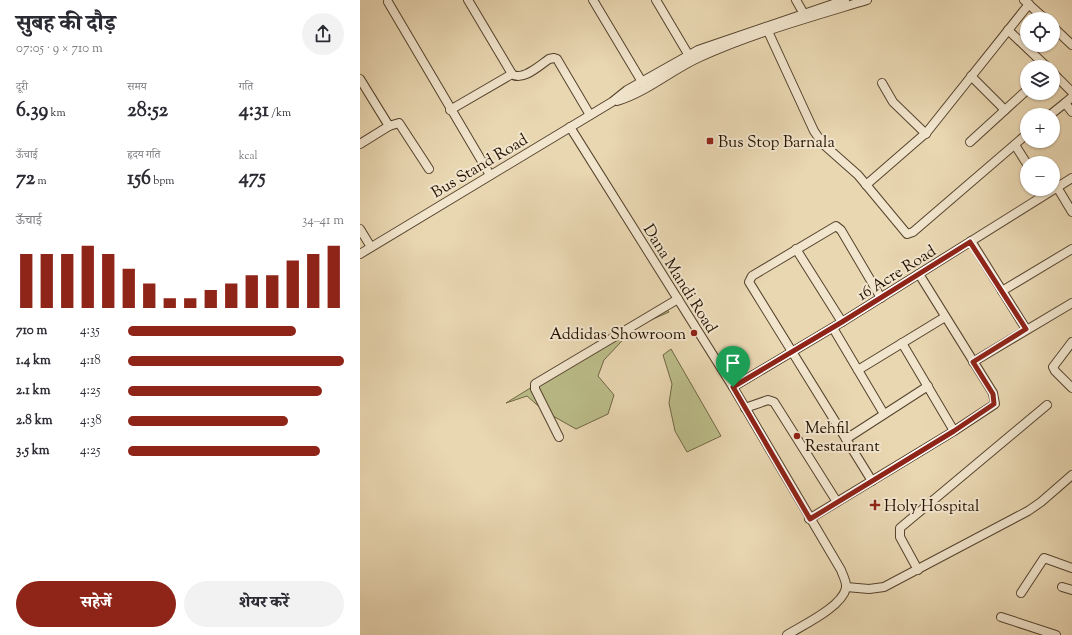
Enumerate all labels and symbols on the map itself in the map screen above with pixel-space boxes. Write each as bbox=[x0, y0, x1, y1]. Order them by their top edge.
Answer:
street label: Bus Stand Road bbox=[428, 129, 533, 205]
place label: Bus Stop Barnala bbox=[718, 132, 835, 155]
marker: Bus Stop Barnala bbox=[705, 136, 715, 146]
street label: Dana Mandi Road bbox=[636, 220, 722, 338]
street label: 16 Acre Road bbox=[853, 241, 941, 307]
place label: Addidas Showroom bbox=[550, 324, 686, 347]
marker: Addidas Showroom bbox=[689, 328, 699, 338]
pin bbox=[716, 346, 750, 387]
place label: Mehfil Restaurant bbox=[805, 418, 880, 459]
marker: Mehfil Restaurant bbox=[792, 431, 802, 441]
place label: Holy Hospital bbox=[884, 496, 980, 519]
marker: Holy Hospital bbox=[869, 499, 881, 511]

